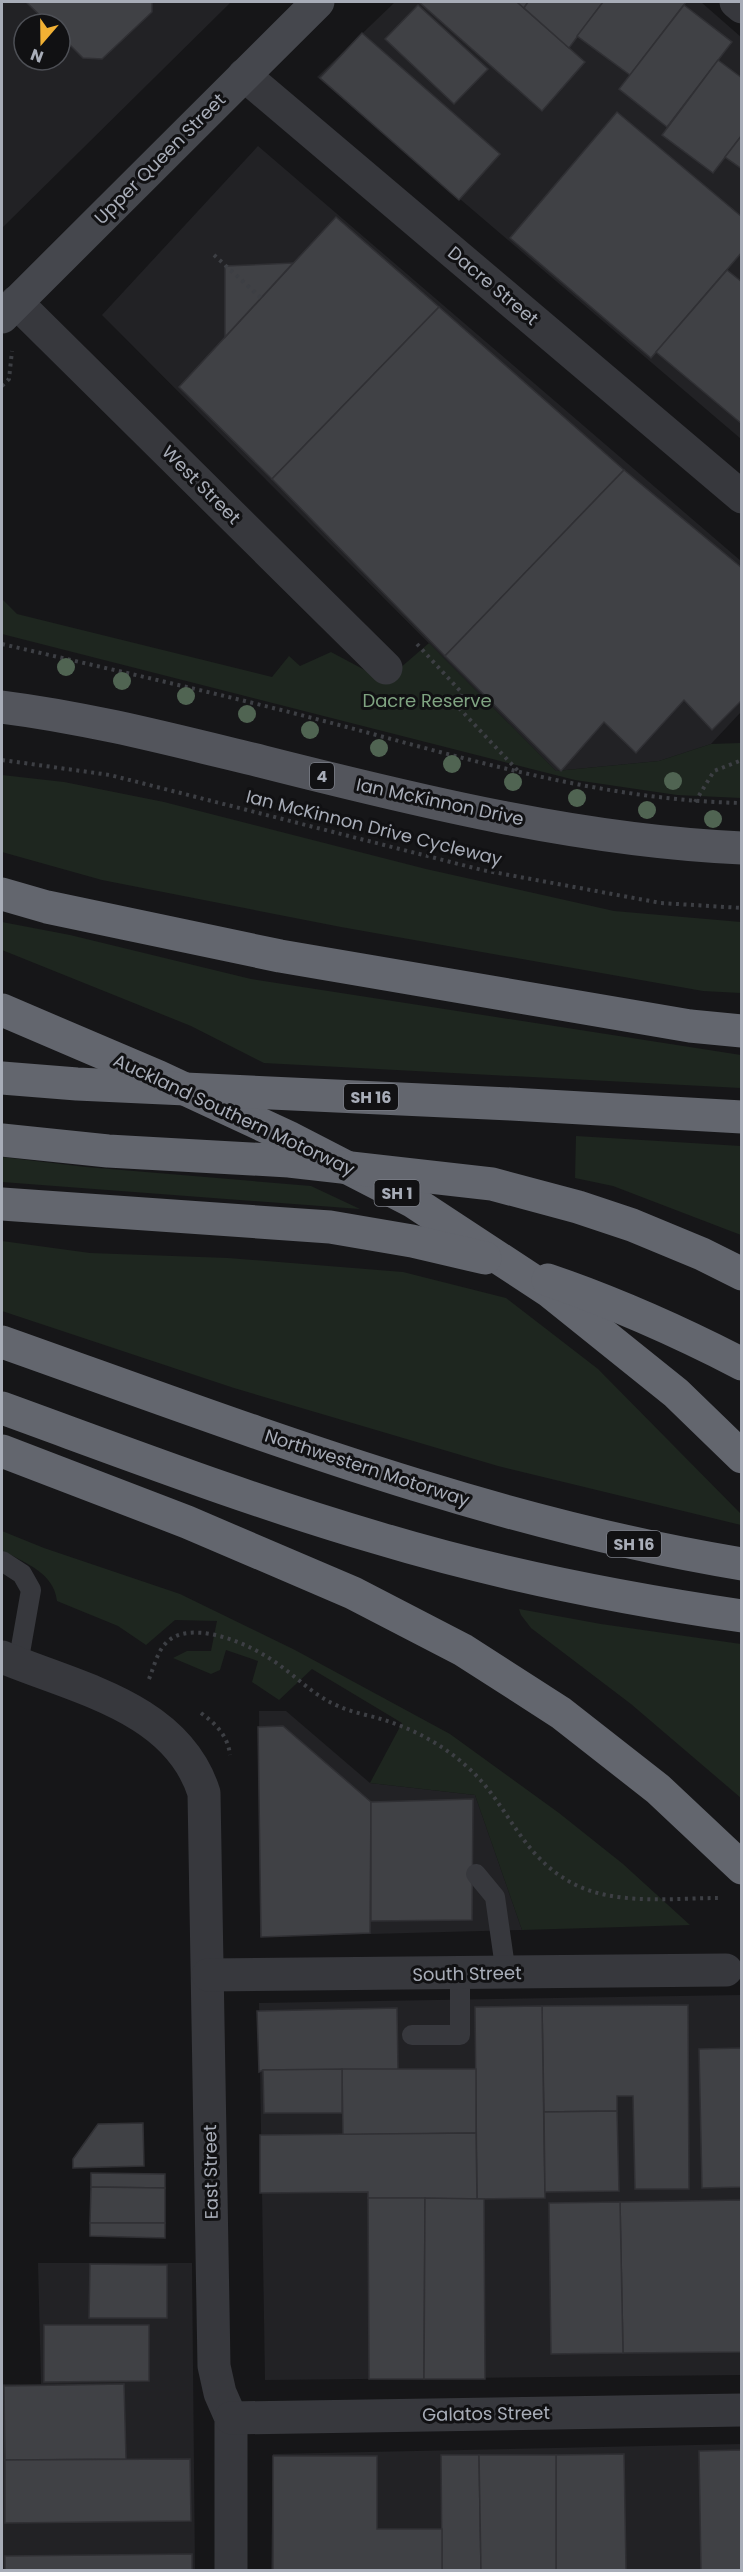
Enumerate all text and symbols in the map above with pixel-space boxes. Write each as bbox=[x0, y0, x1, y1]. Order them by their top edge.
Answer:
north arrow bbox=[12, 12, 72, 72]
text: N bbox=[27, 43, 47, 68]
street label: Upper Queen Street bbox=[88, 87, 231, 230]
street label: Dacre Street bbox=[443, 240, 544, 331]
street label: West Street bbox=[156, 440, 246, 530]
park label: Dacre Reserve bbox=[362, 688, 492, 713]
road number: 4 bbox=[310, 763, 334, 789]
street label: Ian McKinnon Drive bbox=[354, 772, 526, 831]
street label: Ian McKinnon Drive Cycleway bbox=[244, 784, 505, 871]
street label: Auckland Southern Motorway bbox=[109, 1047, 359, 1182]
road number: SH 16 bbox=[344, 1084, 398, 1110]
road number: SH 1 bbox=[374, 1180, 420, 1206]
street label: Northwestern Motorway bbox=[262, 1423, 473, 1512]
road number: SH 16 bbox=[607, 1531, 661, 1557]
street label: South Street bbox=[412, 1960, 522, 1987]
street label: East Street bbox=[197, 2124, 224, 2220]
street label: Galatos Street bbox=[422, 2400, 550, 2427]

